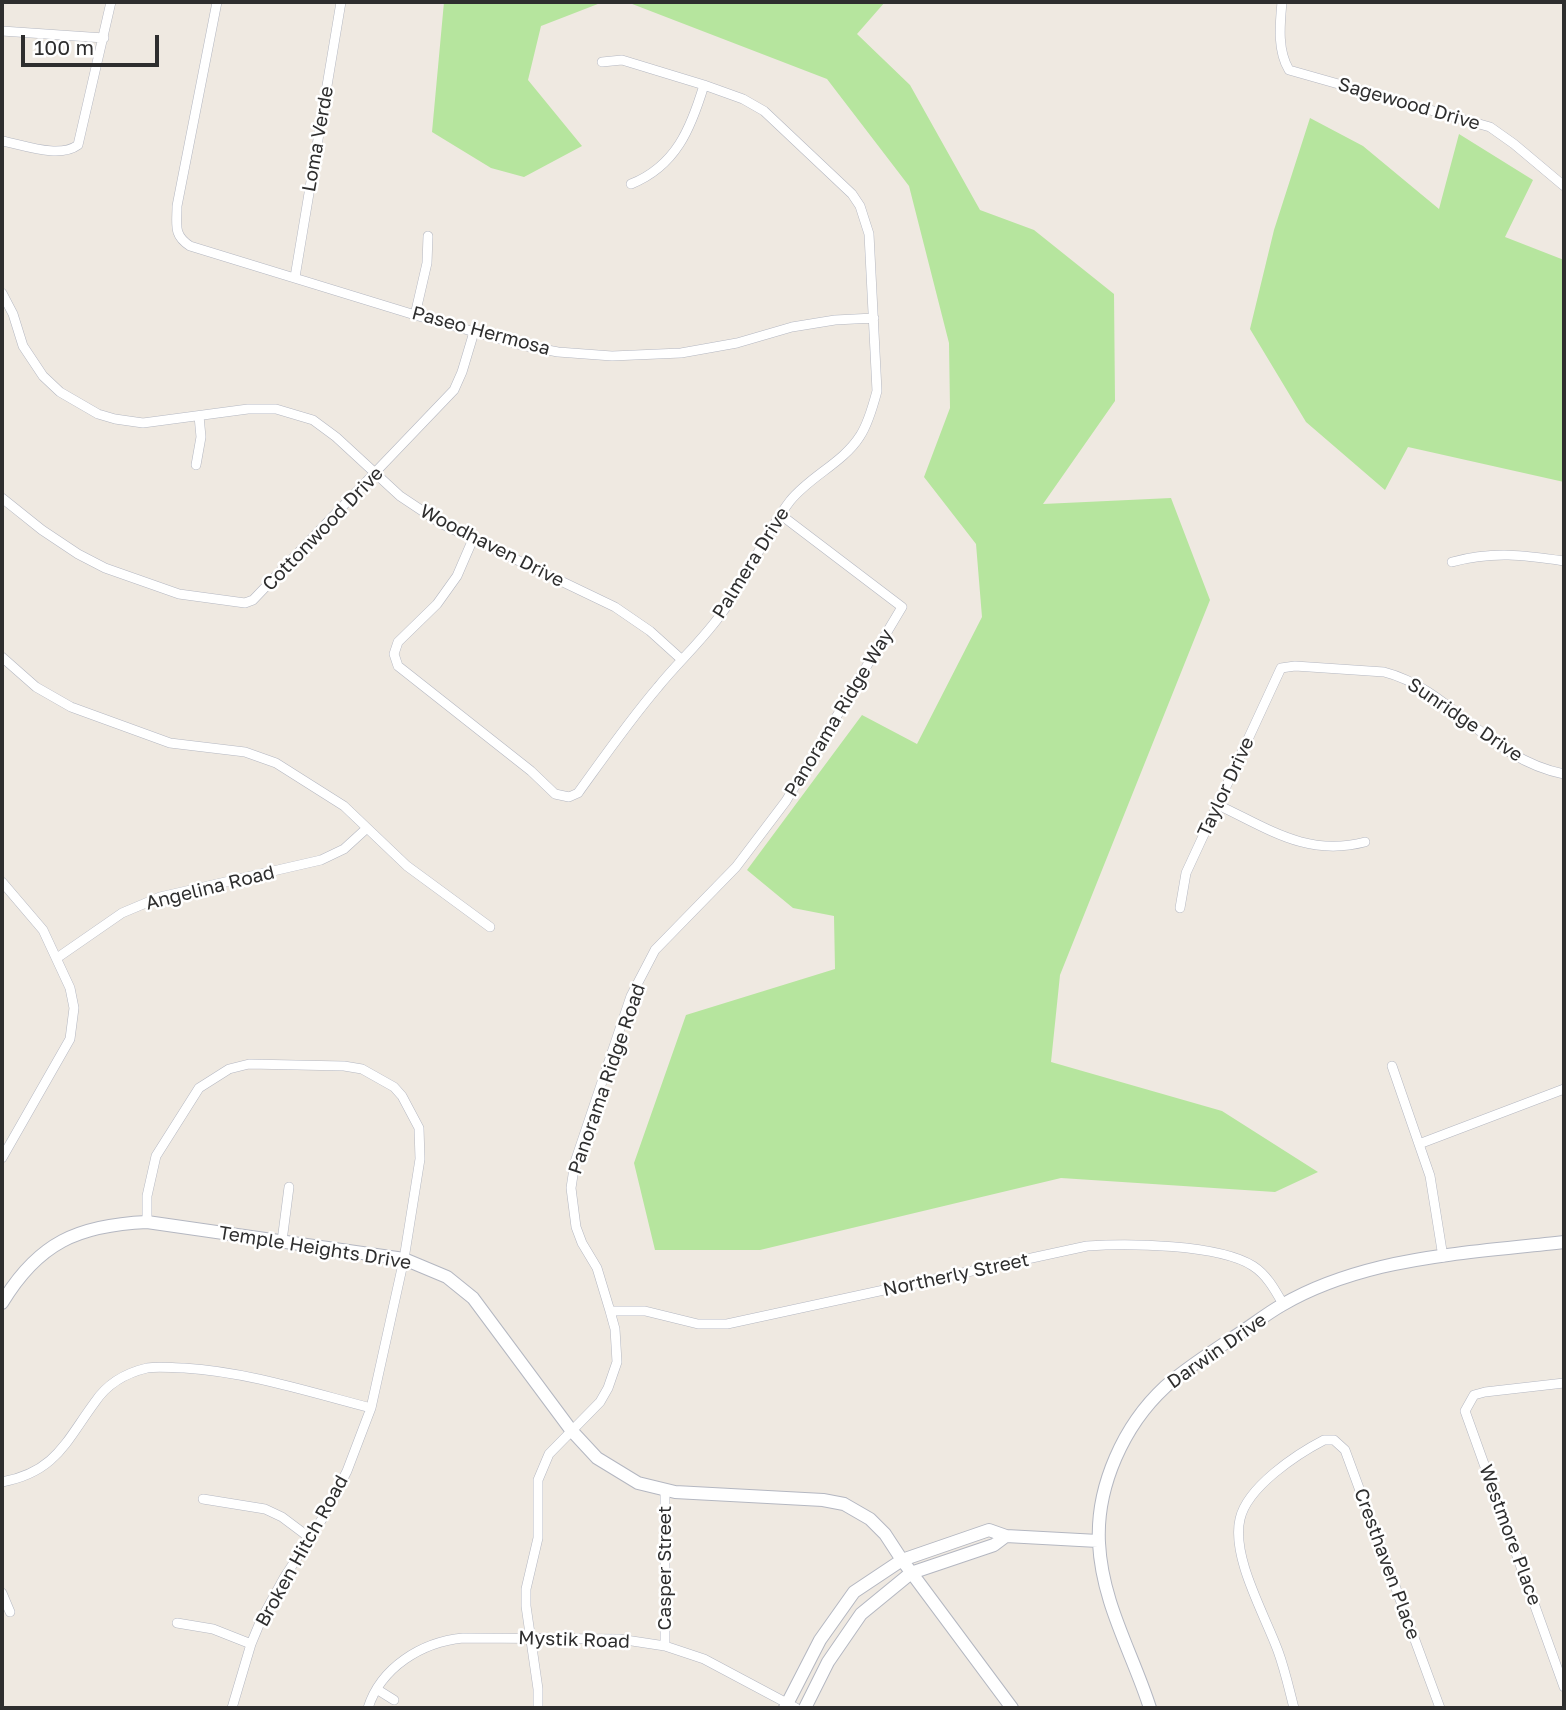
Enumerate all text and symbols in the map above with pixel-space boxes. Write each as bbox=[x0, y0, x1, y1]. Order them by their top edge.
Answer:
scale bar bbox=[24, 21, 163, 65]
text: 100 m bbox=[34, 34, 94, 60]
street label: Sagewood Drive bbox=[1335, 73, 1483, 135]
street label: Loma Verde bbox=[297, 84, 339, 194]
street label: Paseo Hermosa bbox=[409, 302, 553, 360]
street label: Cottonwood Drive bbox=[258, 462, 388, 596]
street label: Woodhaven Drive bbox=[416, 500, 568, 592]
street label: Palmera Drive bbox=[708, 503, 794, 623]
street label: Panorama Ridge Way bbox=[780, 625, 898, 801]
street label: Sunridge Drive bbox=[1403, 673, 1527, 767]
street label: Taylor Drive bbox=[1193, 733, 1259, 841]
street label: Angelina Road bbox=[143, 861, 277, 915]
street label: Panorama Ridge Road bbox=[564, 981, 650, 1177]
street label: Temple Heights Drive bbox=[217, 1222, 413, 1274]
street label: Northerly Street bbox=[881, 1248, 1031, 1302]
street label: Darwin Drive bbox=[1163, 1308, 1271, 1394]
street label: Westmore Place bbox=[1474, 1462, 1546, 1608]
street label: Broken Hitch Road bbox=[251, 1471, 353, 1631]
street label: Cresthaven Place bbox=[1349, 1485, 1425, 1643]
street label: Casper Street bbox=[654, 1506, 676, 1630]
street label: Mystik Road bbox=[518, 1627, 630, 1653]

